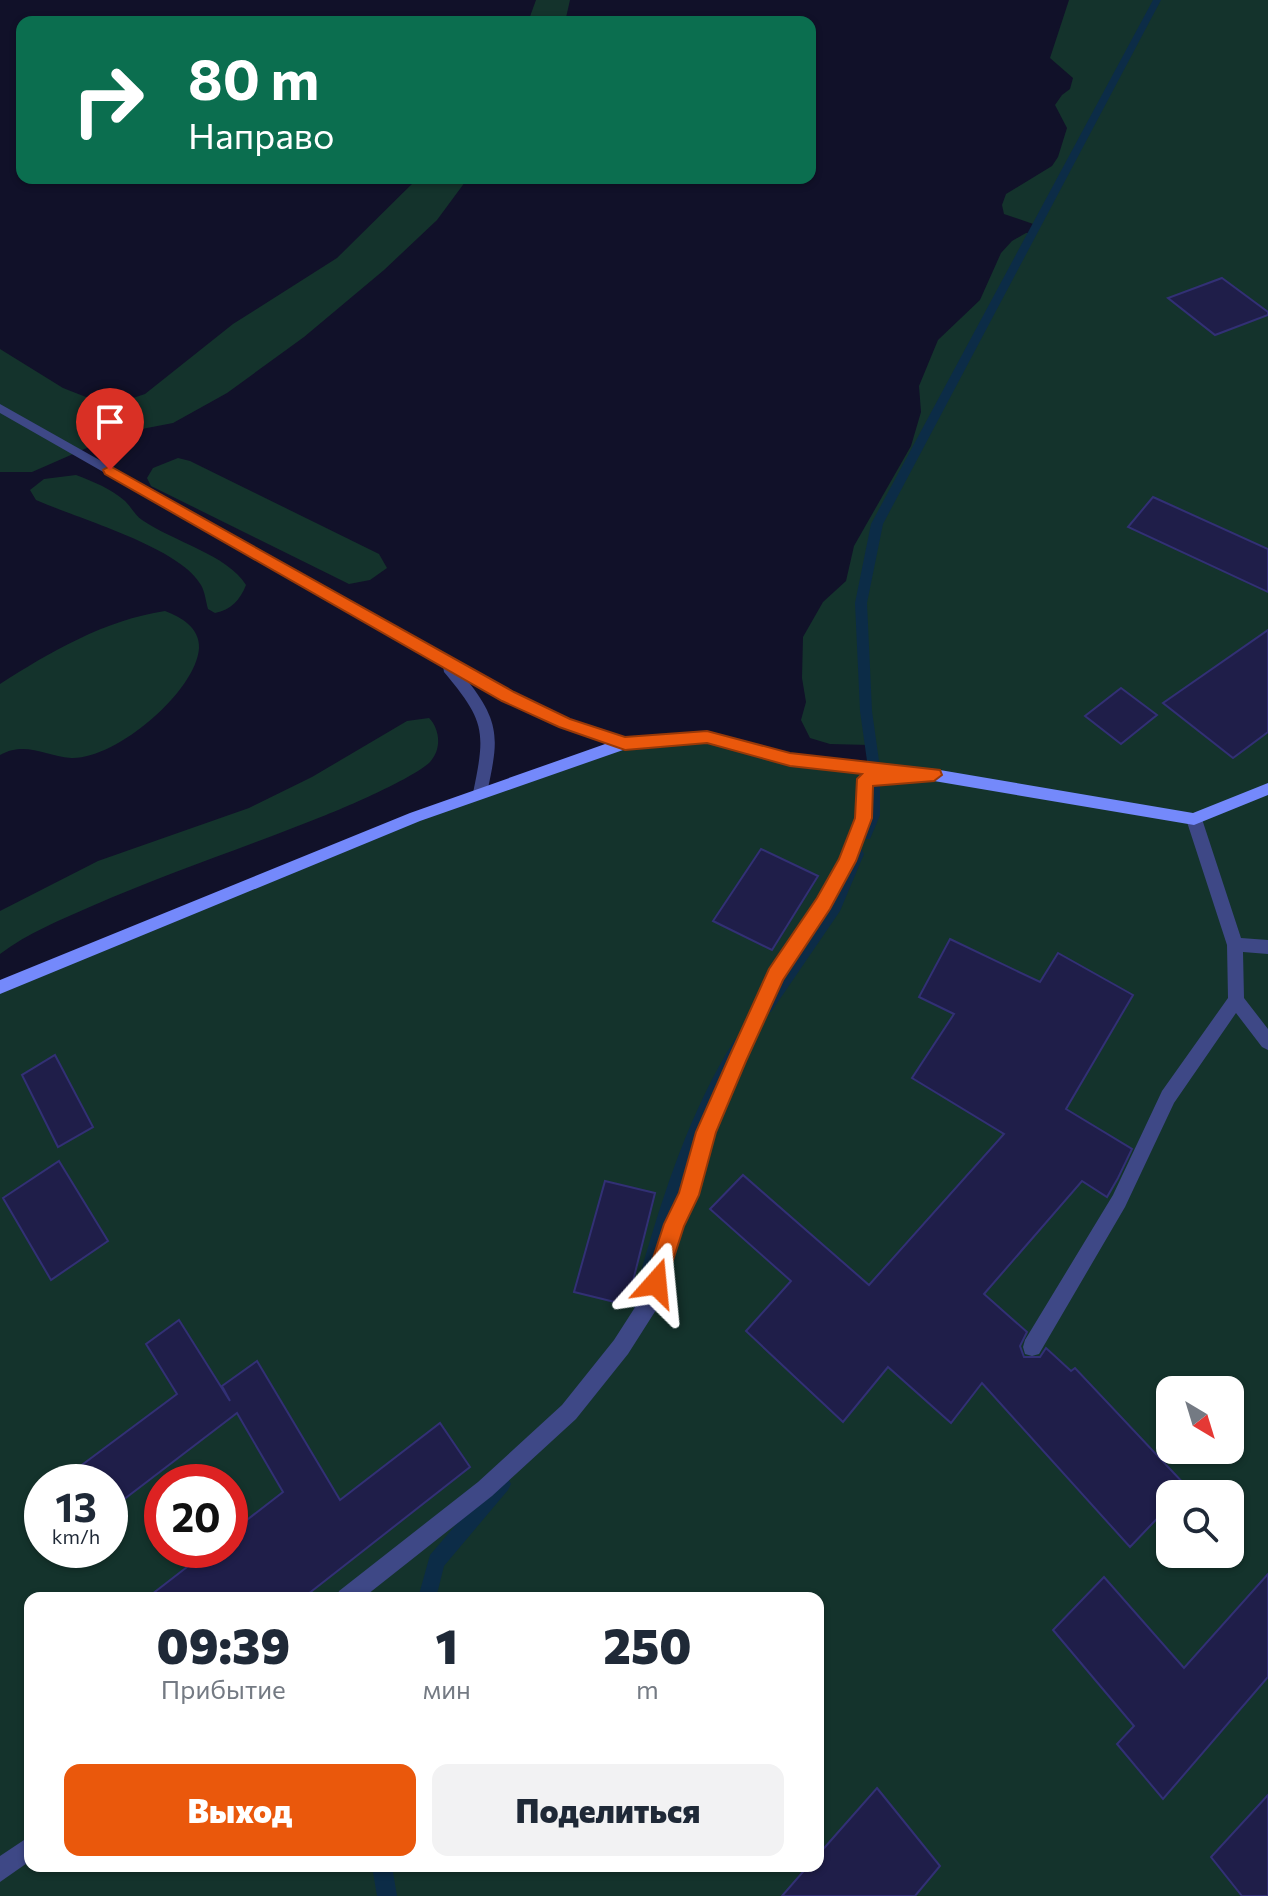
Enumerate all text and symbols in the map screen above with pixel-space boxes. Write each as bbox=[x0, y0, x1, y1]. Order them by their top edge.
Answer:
text: 80 m bbox=[188, 43, 319, 112]
icon: right bbox=[56, 48, 160, 152]
text: Направо bbox=[188, 112, 334, 156]
pin bbox=[76, 388, 144, 470]
icon: arrive bbox=[88, 400, 132, 444]
position arrow bbox=[614, 1241, 698, 1325]
north arrow bbox=[1156, 1376, 1244, 1464]
map controls bbox=[1156, 1376, 1244, 1568]
speed limit sign: 20 bbox=[144, 1464, 248, 1568]
button: search bbox=[1156, 1480, 1244, 1568]
text: 13 bbox=[55, 1481, 97, 1530]
text: km/h bbox=[52, 1524, 100, 1548]
text: 09:39 bbox=[156, 1615, 290, 1674]
text: 1 bbox=[436, 1615, 458, 1674]
text: 250 bbox=[603, 1615, 692, 1674]
text: Прибытие bbox=[161, 1673, 286, 1704]
text: мин bbox=[423, 1673, 471, 1704]
text: m bbox=[636, 1673, 659, 1704]
button: Выход bbox=[64, 1764, 416, 1856]
button: Поделиться bbox=[432, 1764, 784, 1856]

